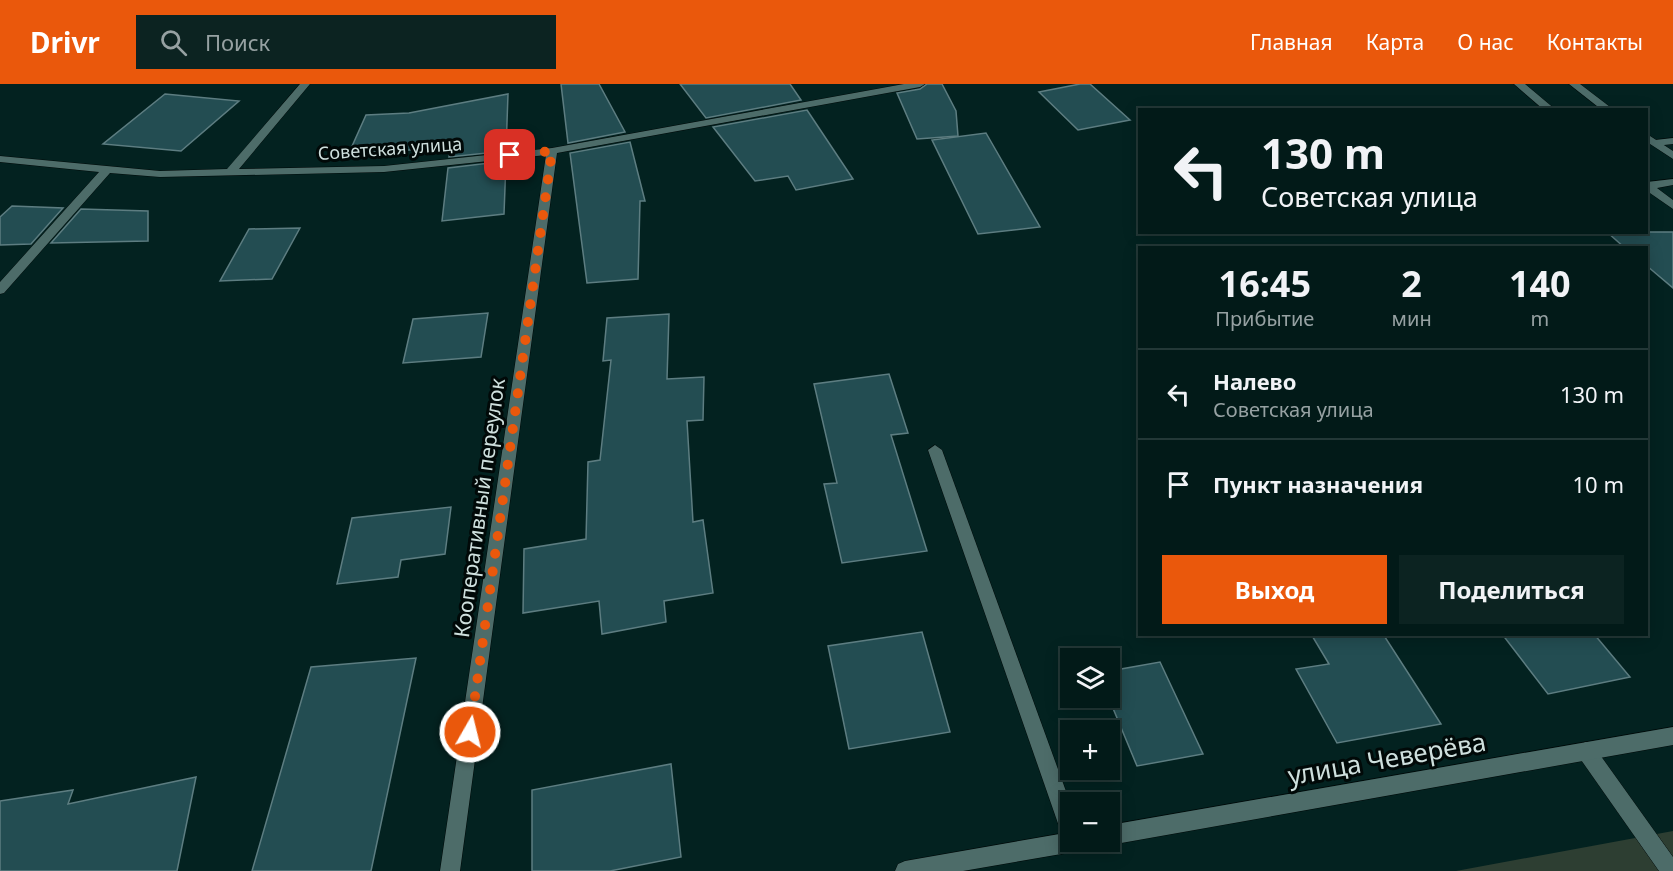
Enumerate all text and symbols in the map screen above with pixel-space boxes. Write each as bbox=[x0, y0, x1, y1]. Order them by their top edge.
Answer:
search box bbox=[136, 15, 556, 69]
text: Drivr bbox=[30, 23, 100, 61]
icon: search bbox=[157, 26, 190, 59]
text: Поиск bbox=[205, 27, 270, 57]
text: Главная bbox=[1250, 28, 1333, 56]
text: Карта bbox=[1366, 28, 1424, 56]
text: О нас bbox=[1457, 28, 1514, 56]
text: Контакты bbox=[1547, 28, 1643, 56]
text: 130 m bbox=[1261, 124, 1385, 181]
pin bbox=[484, 129, 535, 180]
street label: Советская улица bbox=[317, 131, 463, 165]
icon: left bbox=[1162, 132, 1240, 210]
icon: arrive bbox=[493, 138, 526, 171]
text: Советская улица bbox=[1261, 178, 1478, 215]
text: 16:45 bbox=[1219, 259, 1311, 308]
text: 2 bbox=[1401, 259, 1422, 308]
text: 140 bbox=[1509, 259, 1571, 308]
text: Прибытие bbox=[1215, 305, 1314, 332]
text: мин bbox=[1392, 305, 1432, 332]
text: m bbox=[1530, 305, 1549, 332]
text: Налево bbox=[1213, 366, 1296, 396]
street label: Кооперативный переулок bbox=[447, 376, 511, 639]
icon: left bbox=[1162, 378, 1195, 411]
text: 130 m bbox=[1560, 379, 1624, 409]
text: Советская улица bbox=[1213, 396, 1374, 423]
icon: arrive bbox=[1162, 468, 1195, 501]
text: Пункт назначения bbox=[1213, 469, 1423, 499]
text: 10 m bbox=[1573, 469, 1624, 499]
button: Выход bbox=[1162, 555, 1387, 624]
button: Поделиться bbox=[1399, 555, 1624, 624]
map controls bbox=[1060, 648, 1120, 852]
button: layers bbox=[1060, 648, 1120, 708]
position arrow bbox=[438, 700, 502, 764]
button: + bbox=[1060, 720, 1120, 780]
street label: улица Чеверёва bbox=[1285, 723, 1489, 793]
button: − bbox=[1060, 792, 1120, 852]

